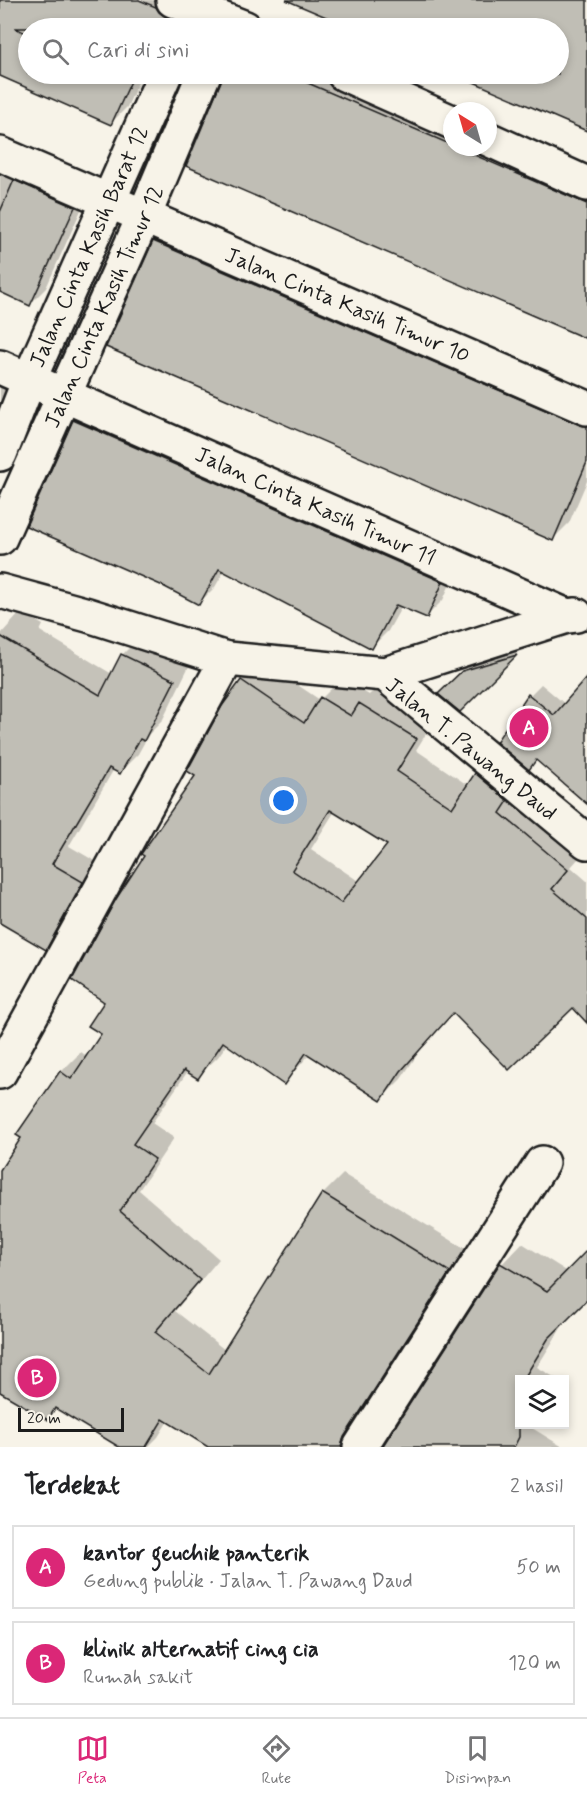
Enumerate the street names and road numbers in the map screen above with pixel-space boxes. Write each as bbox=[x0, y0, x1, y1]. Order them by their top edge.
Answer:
street label: Jalan Cinta Kasih Barat 12 bbox=[24, 122, 156, 372]
street label: Jalan Cinta Kasih Timur 12 bbox=[39, 181, 171, 432]
street label: Jalan Cinta Kasih Timur 10 bbox=[220, 241, 474, 370]
street label: Jalan Cinta Kasih Timur 11 bbox=[191, 441, 440, 573]
street label: Jalan T. Pawang Daud bbox=[379, 672, 562, 828]

